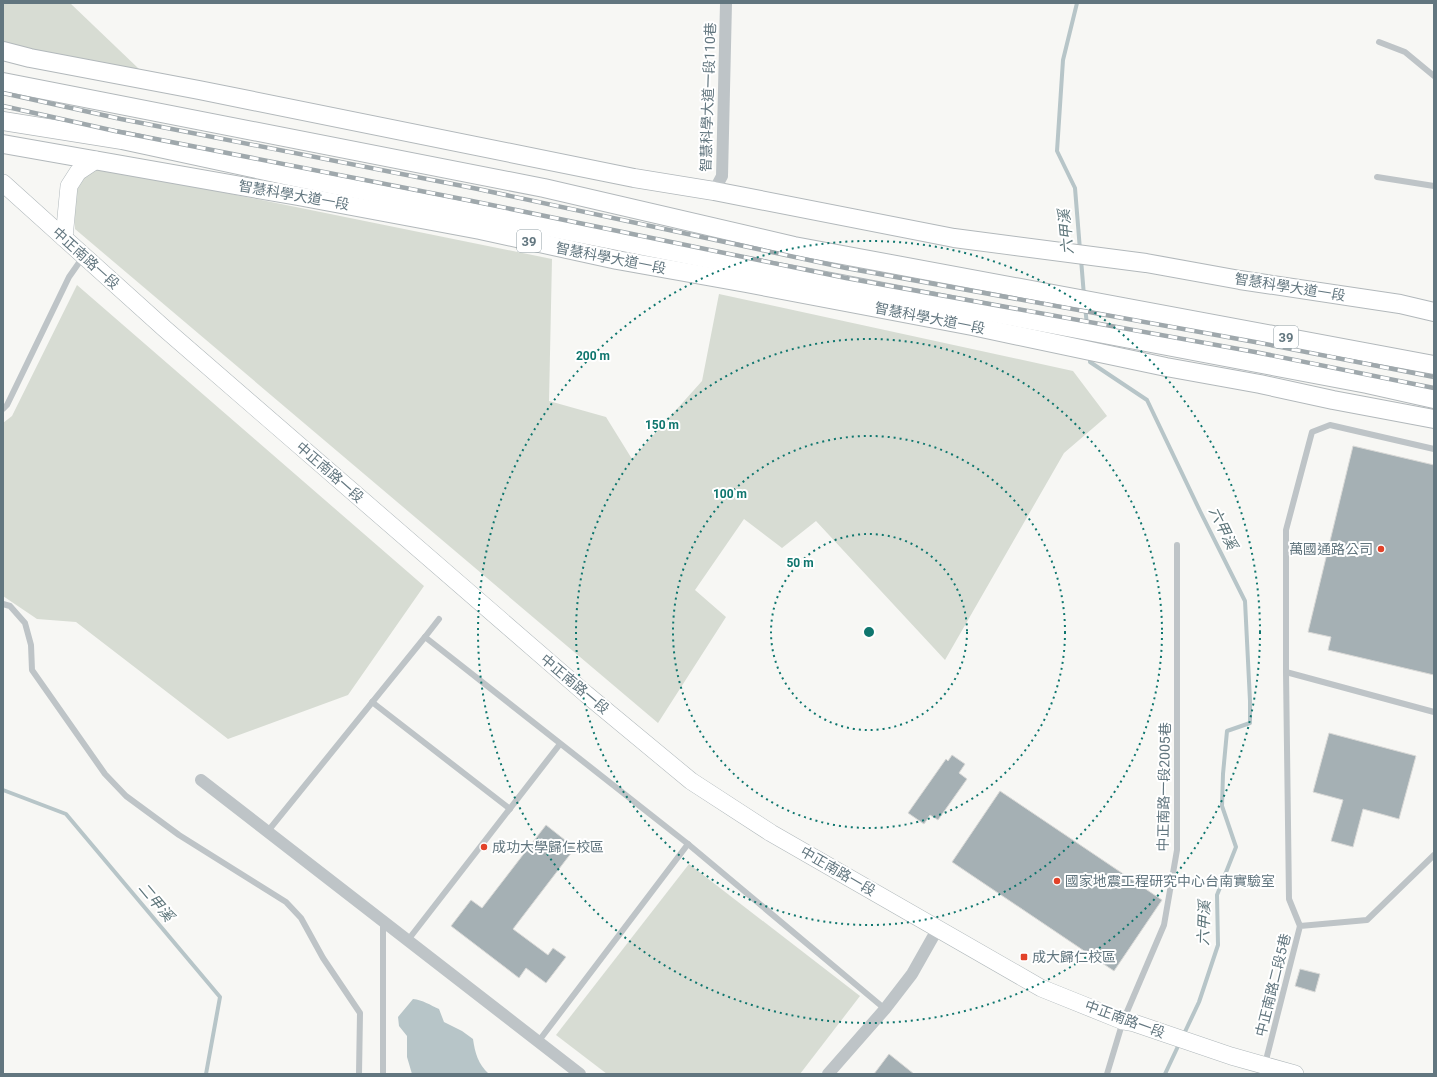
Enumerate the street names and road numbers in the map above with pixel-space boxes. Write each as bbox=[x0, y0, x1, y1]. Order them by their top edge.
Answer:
street label: 智慧科學大道一段110巷 bbox=[697, 22, 719, 172]
street label: 智慧科學大道一段 bbox=[237, 177, 351, 213]
street label: 中正南路一段 bbox=[49, 224, 123, 292]
road number: 39 bbox=[517, 230, 541, 252]
street label: 智慧科學大道一段 bbox=[555, 239, 667, 277]
street label: 智慧科學大道一段 bbox=[1233, 270, 1347, 304]
street label: 智慧科學大道一段 bbox=[874, 299, 986, 337]
road number: 39 bbox=[1274, 326, 1298, 348]
street label: 中正南路一段 bbox=[293, 438, 367, 506]
street label: 中正南路一段 bbox=[538, 651, 612, 717]
street label: 中正南路一段2005巷 bbox=[1155, 722, 1173, 852]
street label: 中正南路一段 bbox=[798, 843, 878, 899]
street label: 中正南路二段5巷 bbox=[1252, 932, 1294, 1038]
street label: 中正南路一段 bbox=[1083, 997, 1167, 1041]

